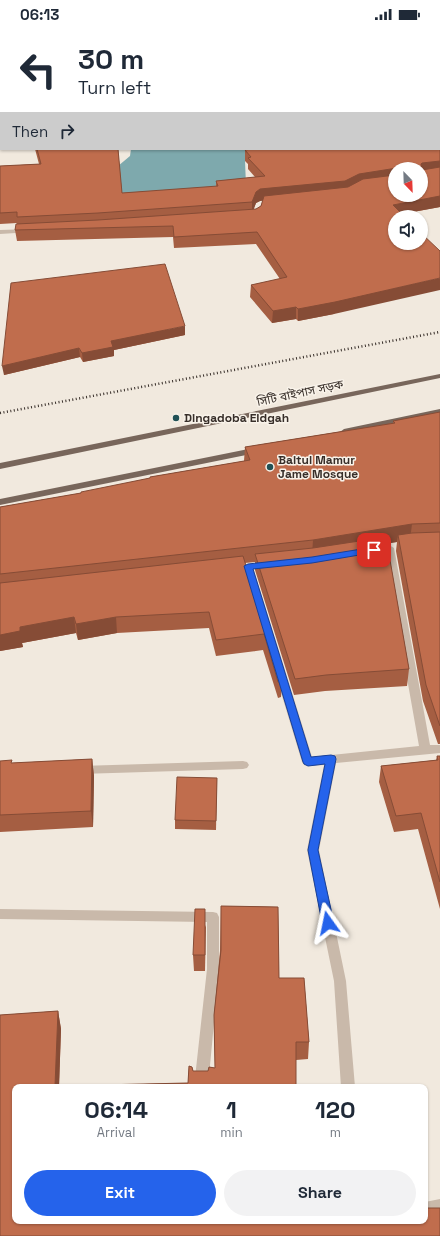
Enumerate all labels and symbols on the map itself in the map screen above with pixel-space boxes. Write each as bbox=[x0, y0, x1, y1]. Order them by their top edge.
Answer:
north arrow bbox=[388, 162, 428, 202]
street label: সিটি বাইপাস সড়ক bbox=[254, 376, 345, 410]
place label: Dingadoba Eidgah bbox=[184, 410, 289, 426]
marker: Dingadoba Eidgah bbox=[171, 413, 181, 423]
place label: Baitul Mamur Jame Mosque bbox=[278, 452, 358, 482]
marker: Baitul Mamur Jame Mosque bbox=[265, 462, 275, 472]
pin bbox=[357, 533, 391, 567]
position arrow bbox=[307, 902, 349, 944]

